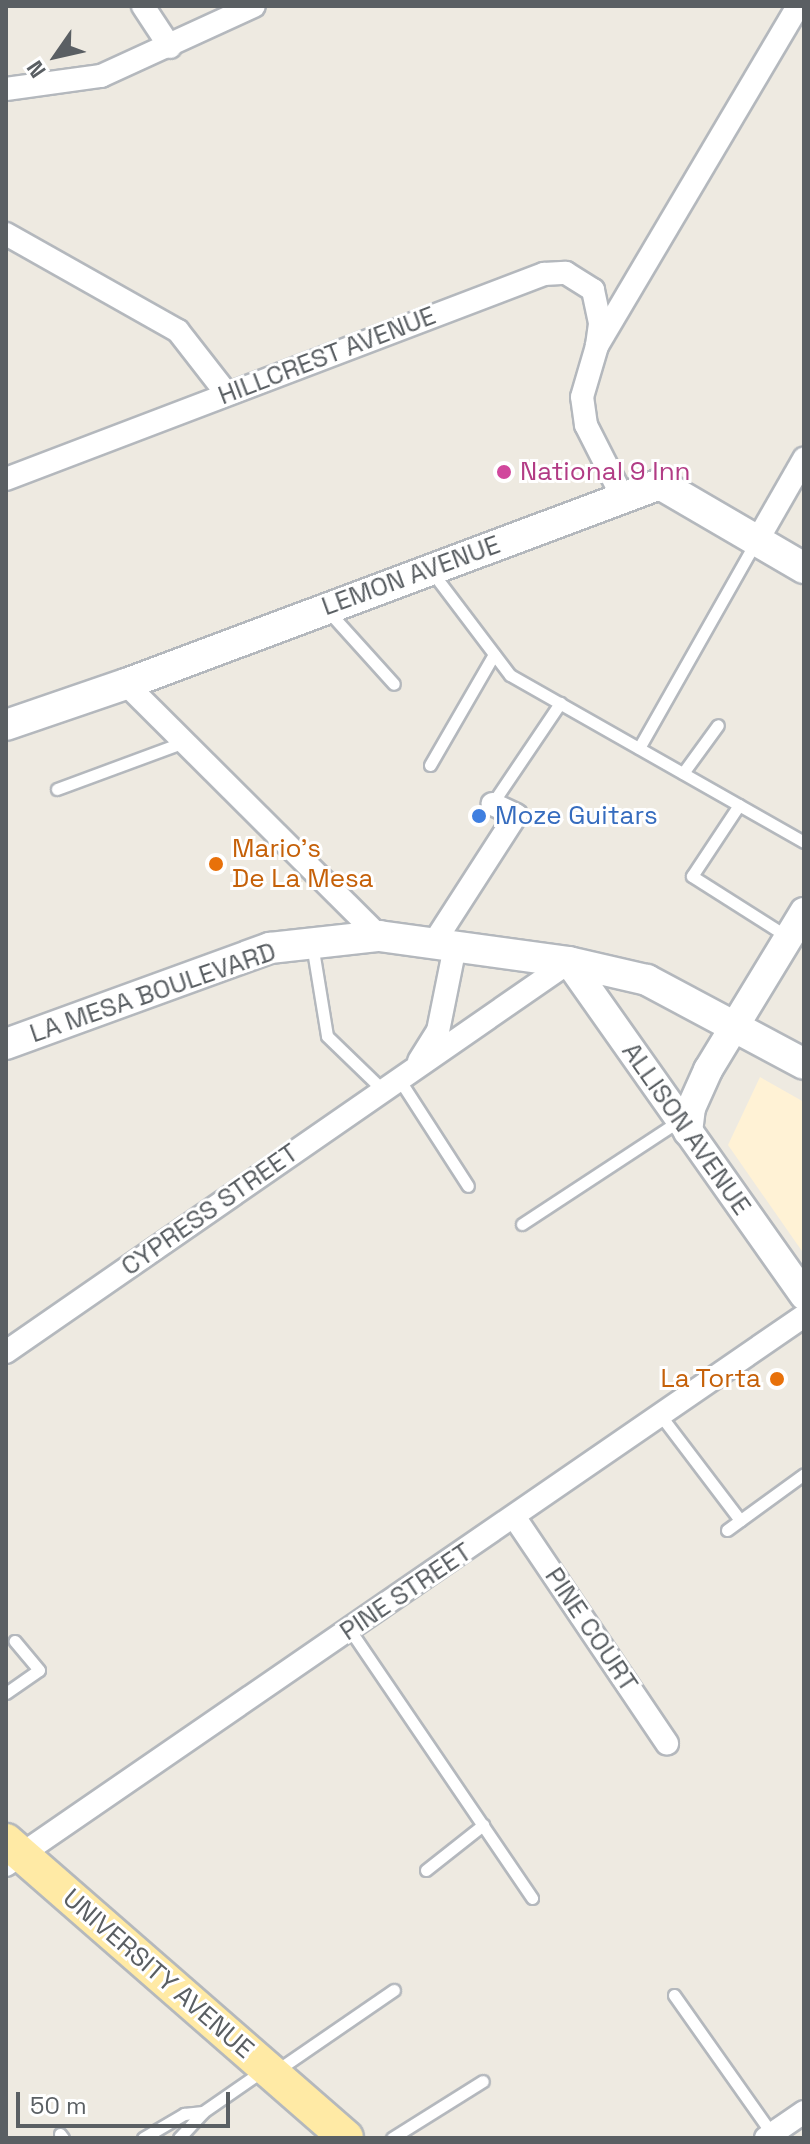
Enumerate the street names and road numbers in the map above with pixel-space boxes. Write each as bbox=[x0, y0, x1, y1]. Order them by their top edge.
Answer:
street label: HILLCREST AVENUE bbox=[214, 300, 440, 412]
street label: LEMON AVENUE bbox=[318, 529, 504, 623]
street label: LA MESA BOULEVARD bbox=[26, 936, 280, 1050]
street label: ALLISON AVENUE bbox=[615, 1037, 757, 1221]
street label: CYPRESS STREET bbox=[116, 1137, 304, 1283]
street label: PINE STREET bbox=[334, 1537, 478, 1647]
street label: PINE COURT bbox=[538, 1562, 644, 1698]
street label: UNIVERSITY AVENUE bbox=[56, 1882, 260, 2066]

